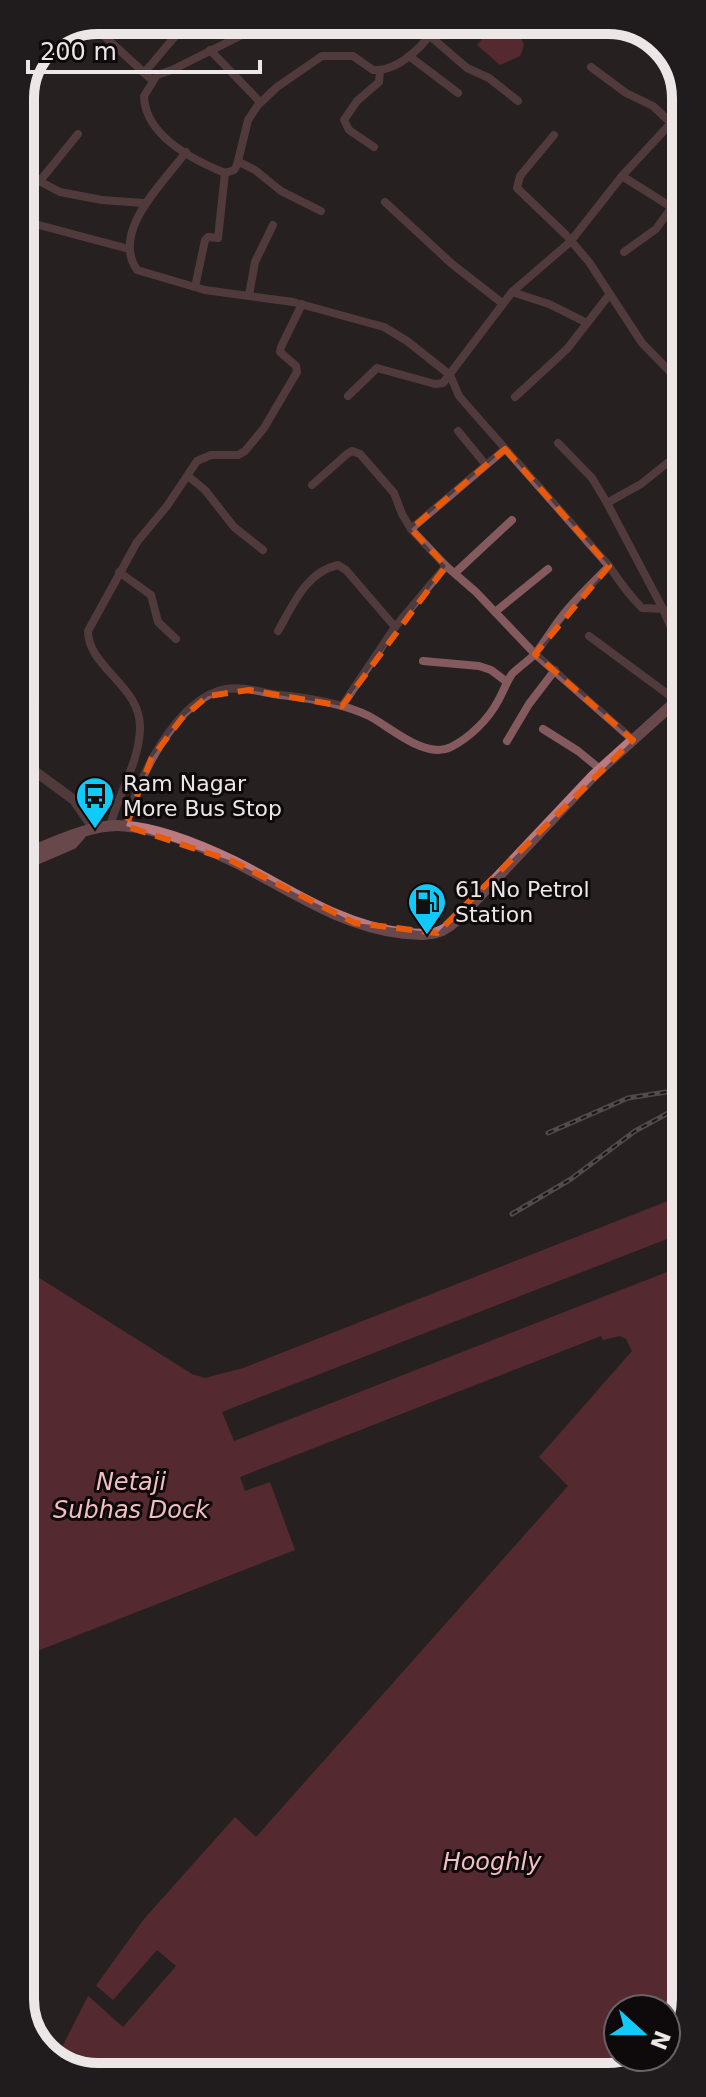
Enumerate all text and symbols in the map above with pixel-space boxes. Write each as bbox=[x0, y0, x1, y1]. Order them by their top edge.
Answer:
scale bar bbox=[28, 24, 260, 74]
text: 200 m bbox=[40, 38, 117, 66]
place label: Ram Nagar More Bus Stop bbox=[123, 771, 282, 821]
bus stop icon: Ram Nagar More Bus Stop bbox=[74, 775, 116, 830]
place label: 61 No Petrol Station bbox=[455, 877, 590, 927]
fuel station icon: 61 No Petrol Station bbox=[406, 881, 448, 936]
water label: Netaji Subhas Dock bbox=[53, 1468, 210, 1524]
water label: Hooghly bbox=[443, 1848, 542, 1876]
north arrow bbox=[602, 1993, 682, 2073]
text: N bbox=[645, 2027, 675, 2053]

